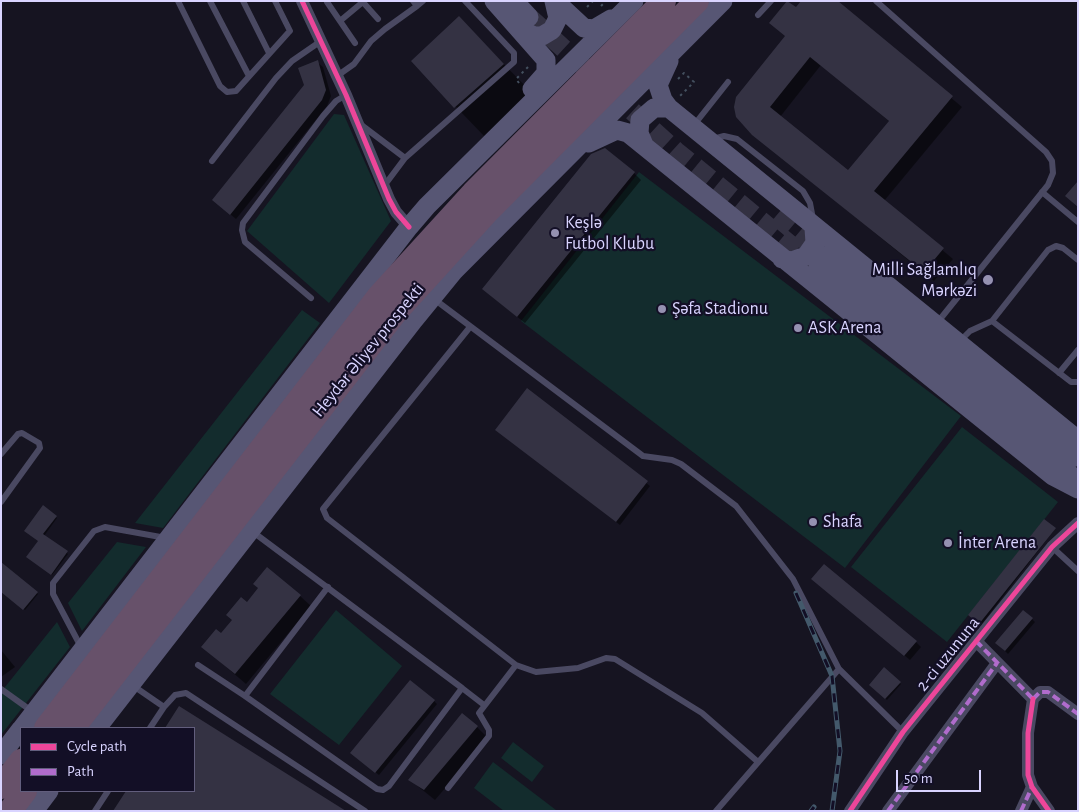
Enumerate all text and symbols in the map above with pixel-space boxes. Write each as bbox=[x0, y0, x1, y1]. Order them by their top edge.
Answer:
place label: Keşlə Futbol Klubu bbox=[565, 212, 654, 254]
marker: Keşlə Futbol Klubu bbox=[549, 227, 561, 239]
place label: Milli Sağlamlıq Mərkəzi bbox=[872, 259, 977, 302]
marker: Milli Sağlamlıq Mərkəzi bbox=[981, 273, 995, 287]
street label: Heydər Əliyev prospekti bbox=[307, 279, 429, 421]
place label: Şəfa Stadionu bbox=[672, 298, 768, 320]
marker: Şəfa Stadionu bbox=[656, 303, 668, 315]
place label: ASK Arena bbox=[808, 317, 882, 339]
marker: ASK Arena bbox=[792, 322, 804, 334]
place label: Shafa bbox=[823, 511, 862, 533]
marker: Shafa bbox=[807, 516, 819, 528]
place label: İnter Arena bbox=[958, 532, 1036, 554]
marker: İnter Arena bbox=[942, 537, 954, 549]
street label: 2-ci uzununa bbox=[911, 612, 985, 696]
legend bbox=[20, 727, 195, 792]
text: Cycle path bbox=[67, 739, 127, 754]
scale bar bbox=[899, 760, 984, 792]
text: Path bbox=[67, 764, 94, 779]
text: 50 m bbox=[904, 771, 933, 786]

